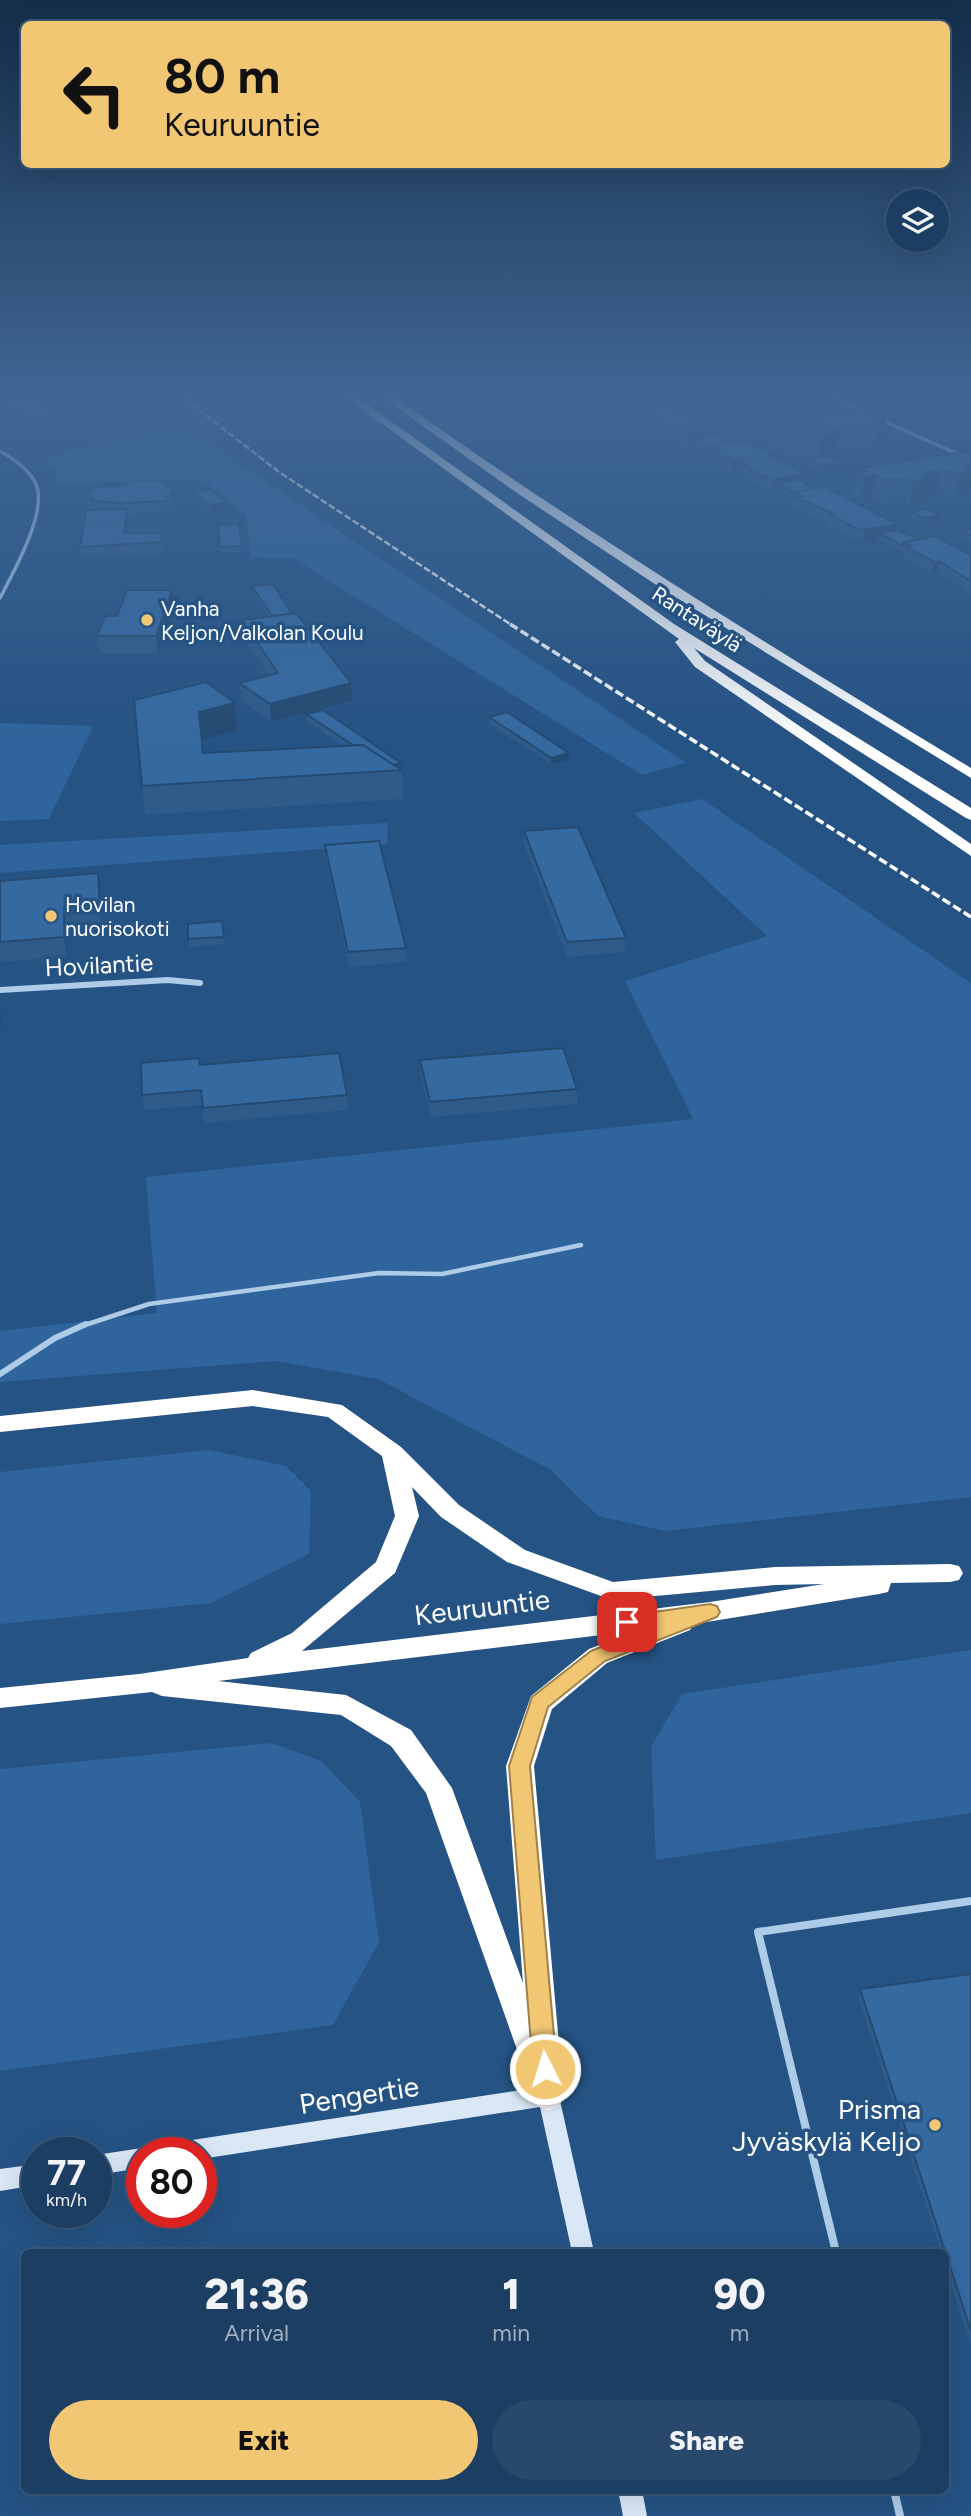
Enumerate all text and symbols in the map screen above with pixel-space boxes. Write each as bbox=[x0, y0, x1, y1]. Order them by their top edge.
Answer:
text: 80 m bbox=[164, 46, 280, 105]
icon: left bbox=[49, 49, 140, 140]
text: Keuruuntie bbox=[164, 106, 320, 144]
map controls bbox=[886, 189, 949, 252]
button: layers bbox=[886, 189, 949, 252]
street label: Rantaväylä bbox=[647, 581, 747, 657]
place label: Vanha Keljon/Valkolan Koulu bbox=[161, 596, 364, 645]
marker: Vanha Keljon/Valkolan Koulu bbox=[139, 612, 155, 628]
place label: Hovilan nuorisokoti bbox=[65, 892, 170, 941]
marker: Hovilan nuorisokoti bbox=[43, 908, 59, 924]
street label: Hovilantie bbox=[44, 948, 154, 982]
street label: Keuruuntie bbox=[412, 1582, 552, 1632]
pin bbox=[597, 1592, 657, 1652]
icon: arrive bbox=[608, 1603, 646, 1641]
position arrow bbox=[508, 2032, 582, 2106]
street label: Pengertie bbox=[297, 2069, 421, 2121]
place label: Prisma Jyväskylä Keljo bbox=[732, 2092, 921, 2158]
marker: Prisma Jyväskylä Keljo bbox=[927, 2117, 943, 2133]
speed limit sign: 80 bbox=[126, 2137, 217, 2228]
text: 77 bbox=[47, 2152, 86, 2194]
text: km/h bbox=[46, 2189, 87, 2211]
text: 21:36 bbox=[204, 2269, 309, 2320]
text: 1 bbox=[502, 2269, 520, 2320]
text: 90 bbox=[714, 2269, 766, 2320]
text: Arrival bbox=[224, 2319, 289, 2347]
text: min bbox=[492, 2319, 530, 2347]
text: m bbox=[730, 2319, 749, 2347]
button: Exit bbox=[49, 2400, 478, 2480]
button: Share bbox=[492, 2400, 921, 2480]

